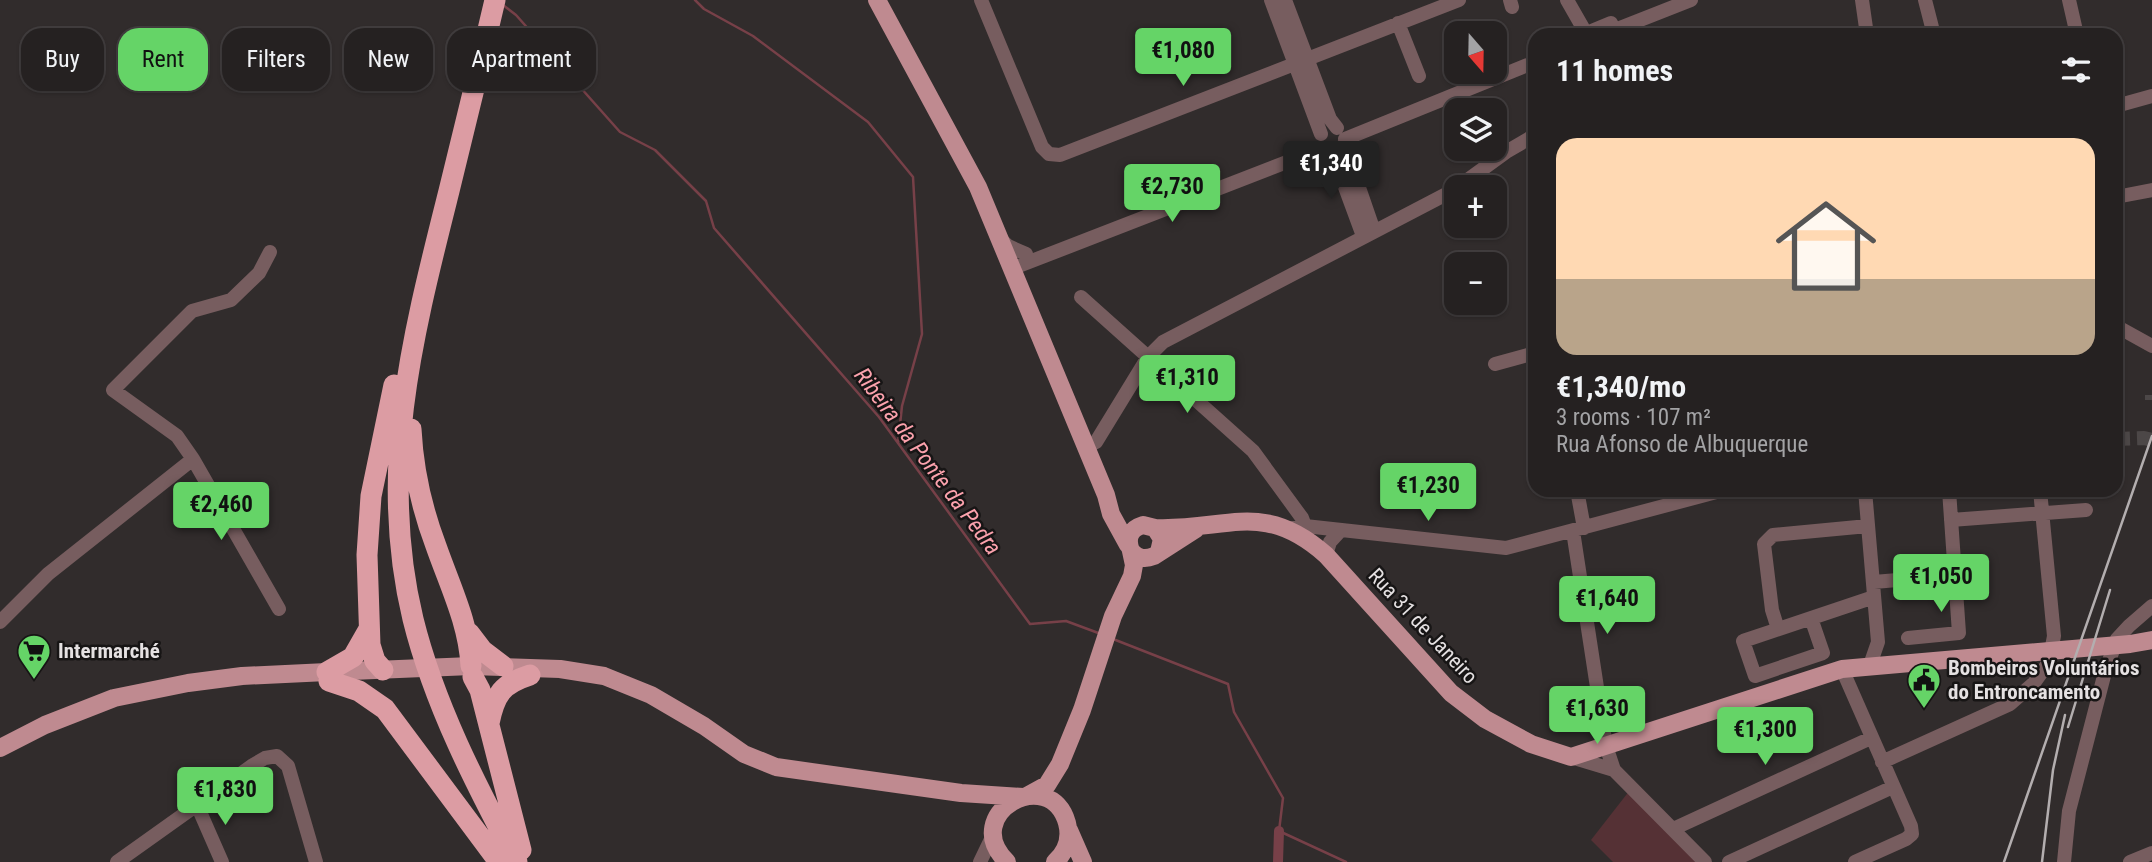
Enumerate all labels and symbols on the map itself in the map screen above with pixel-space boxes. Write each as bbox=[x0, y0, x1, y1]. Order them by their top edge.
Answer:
north arrow bbox=[1444, 21, 1507, 84]
pin: €1,080 bbox=[1126, 28, 1240, 88]
pin: €1,340 bbox=[1274, 142, 1388, 201]
pin: €2,730 bbox=[1115, 164, 1229, 224]
pin: €1,310 bbox=[1130, 356, 1244, 415]
water label: Ribeira da Ponte da Pedra bbox=[848, 362, 1007, 560]
pin: €1,230 bbox=[1371, 463, 1485, 523]
pin: €2,460 bbox=[164, 482, 278, 542]
pin: €1,050 bbox=[1884, 554, 1998, 614]
street label: Rua 31 de Janeiro bbox=[1364, 563, 1482, 689]
pin: €1,640 bbox=[1550, 576, 1664, 636]
supermarket icon: Intermarché bbox=[15, 632, 53, 681]
place label: Intermarché bbox=[58, 639, 160, 663]
place label: Bombeiros Voluntários do Entroncamento bbox=[1948, 656, 2140, 704]
public building icon: Bombeiros Voluntários do Entroncamento bbox=[1905, 661, 1943, 710]
pin: €1,630 bbox=[1540, 686, 1654, 746]
pin: €1,300 bbox=[1708, 708, 1822, 767]
pin: €1,830 bbox=[168, 768, 282, 827]

